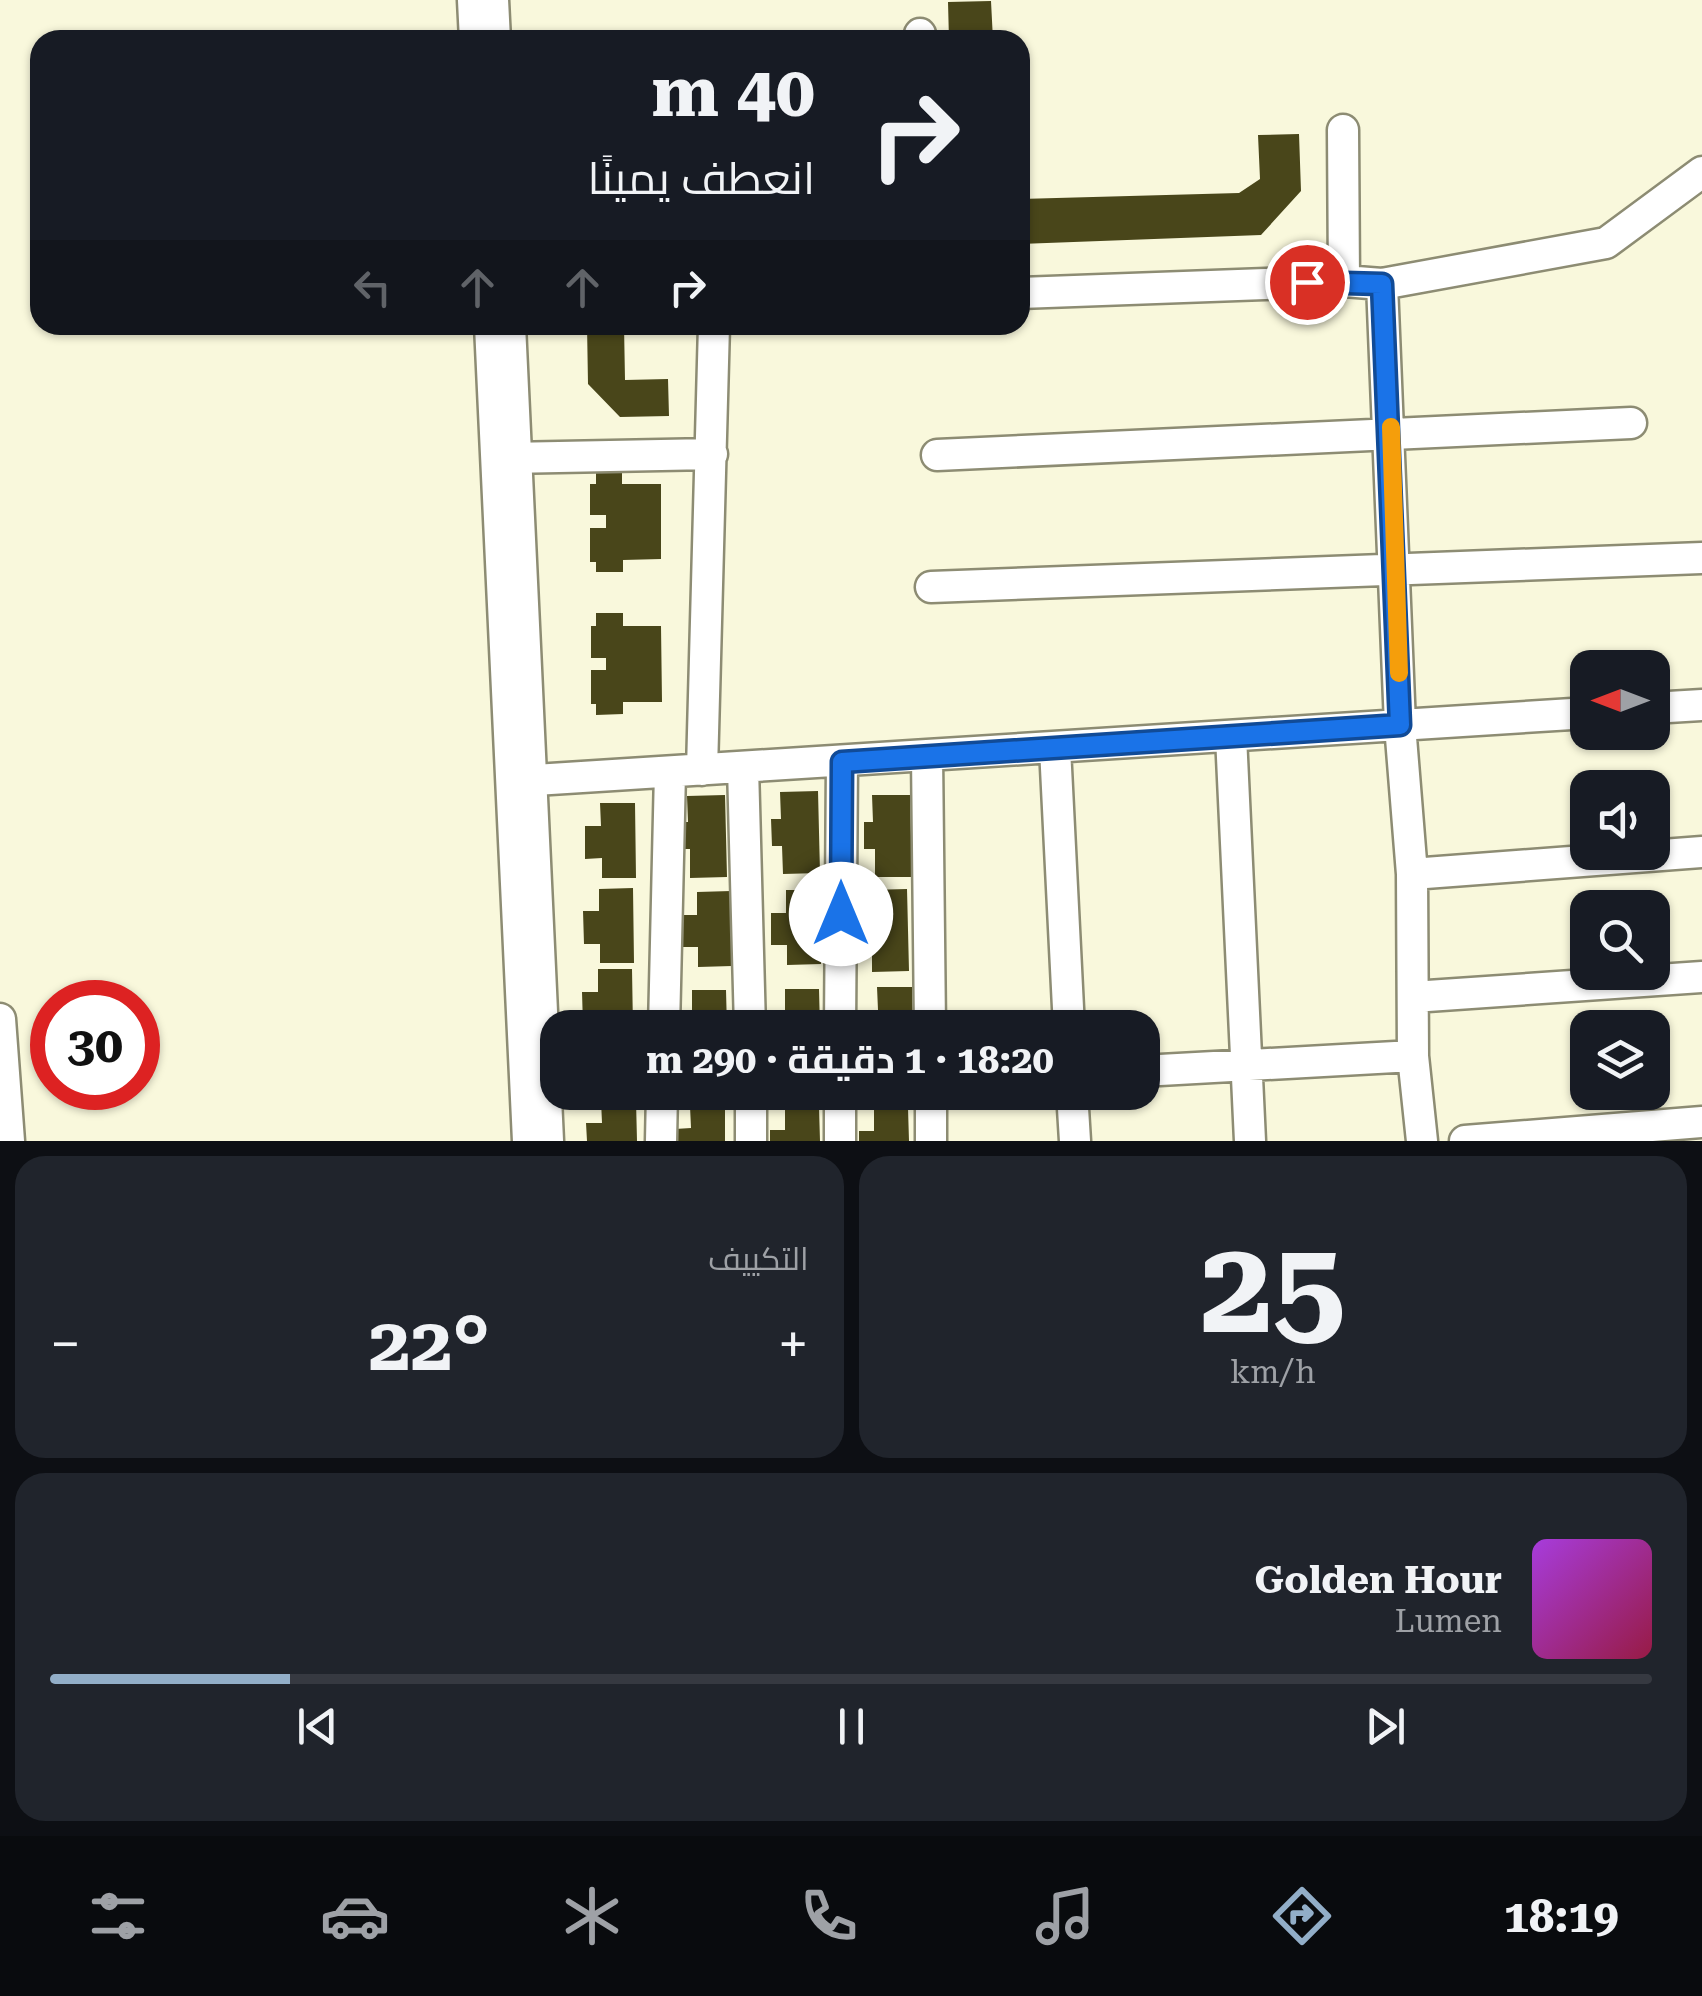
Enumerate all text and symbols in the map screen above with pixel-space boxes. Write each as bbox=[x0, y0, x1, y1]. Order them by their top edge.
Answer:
text: 40 m bbox=[651, 51, 815, 133]
icon: right bbox=[850, 70, 980, 200]
text: انعطف يمينًا bbox=[588, 152, 815, 205]
pin bbox=[1265, 240, 1350, 325]
icon: arrive bbox=[1280, 255, 1335, 310]
icon: left bbox=[345, 260, 400, 315]
icon: ahead bbox=[450, 260, 505, 315]
icon: ahead bbox=[555, 260, 610, 315]
icon: right bbox=[660, 260, 715, 315]
north arrow bbox=[1570, 650, 1670, 750]
map controls bbox=[1570, 650, 1670, 1110]
button: sound bbox=[1570, 770, 1670, 870]
position arrow bbox=[789, 862, 893, 966]
button: search bbox=[1570, 890, 1670, 990]
speed limit sign: 30 bbox=[30, 980, 160, 1110]
button: layers bbox=[1570, 1010, 1670, 1110]
text: 18:20 · 1 دقيقة · 290 m bbox=[646, 1038, 1054, 1082]
text: 25 bbox=[1200, 1211, 1346, 1364]
text: التكييف bbox=[708, 1240, 809, 1278]
text: 22° bbox=[369, 1300, 490, 1388]
text: − bbox=[50, 1312, 81, 1376]
text: + bbox=[778, 1312, 808, 1376]
text: km/h bbox=[1230, 1353, 1316, 1391]
text: Golden Hour bbox=[1254, 1558, 1502, 1602]
text: Lumen bbox=[1395, 1602, 1502, 1640]
icon: previous bbox=[290, 1699, 345, 1754]
icon: pause bbox=[824, 1699, 879, 1754]
icon: next bbox=[1358, 1699, 1413, 1754]
icon: filters bbox=[83, 1881, 153, 1951]
icon: car bbox=[320, 1881, 390, 1951]
icon: climate bbox=[557, 1881, 627, 1951]
icon: phone bbox=[794, 1881, 864, 1951]
icon: music bbox=[1030, 1881, 1100, 1951]
icon: directions bbox=[1267, 1881, 1337, 1951]
text: 18:19 bbox=[1504, 1890, 1619, 1943]

